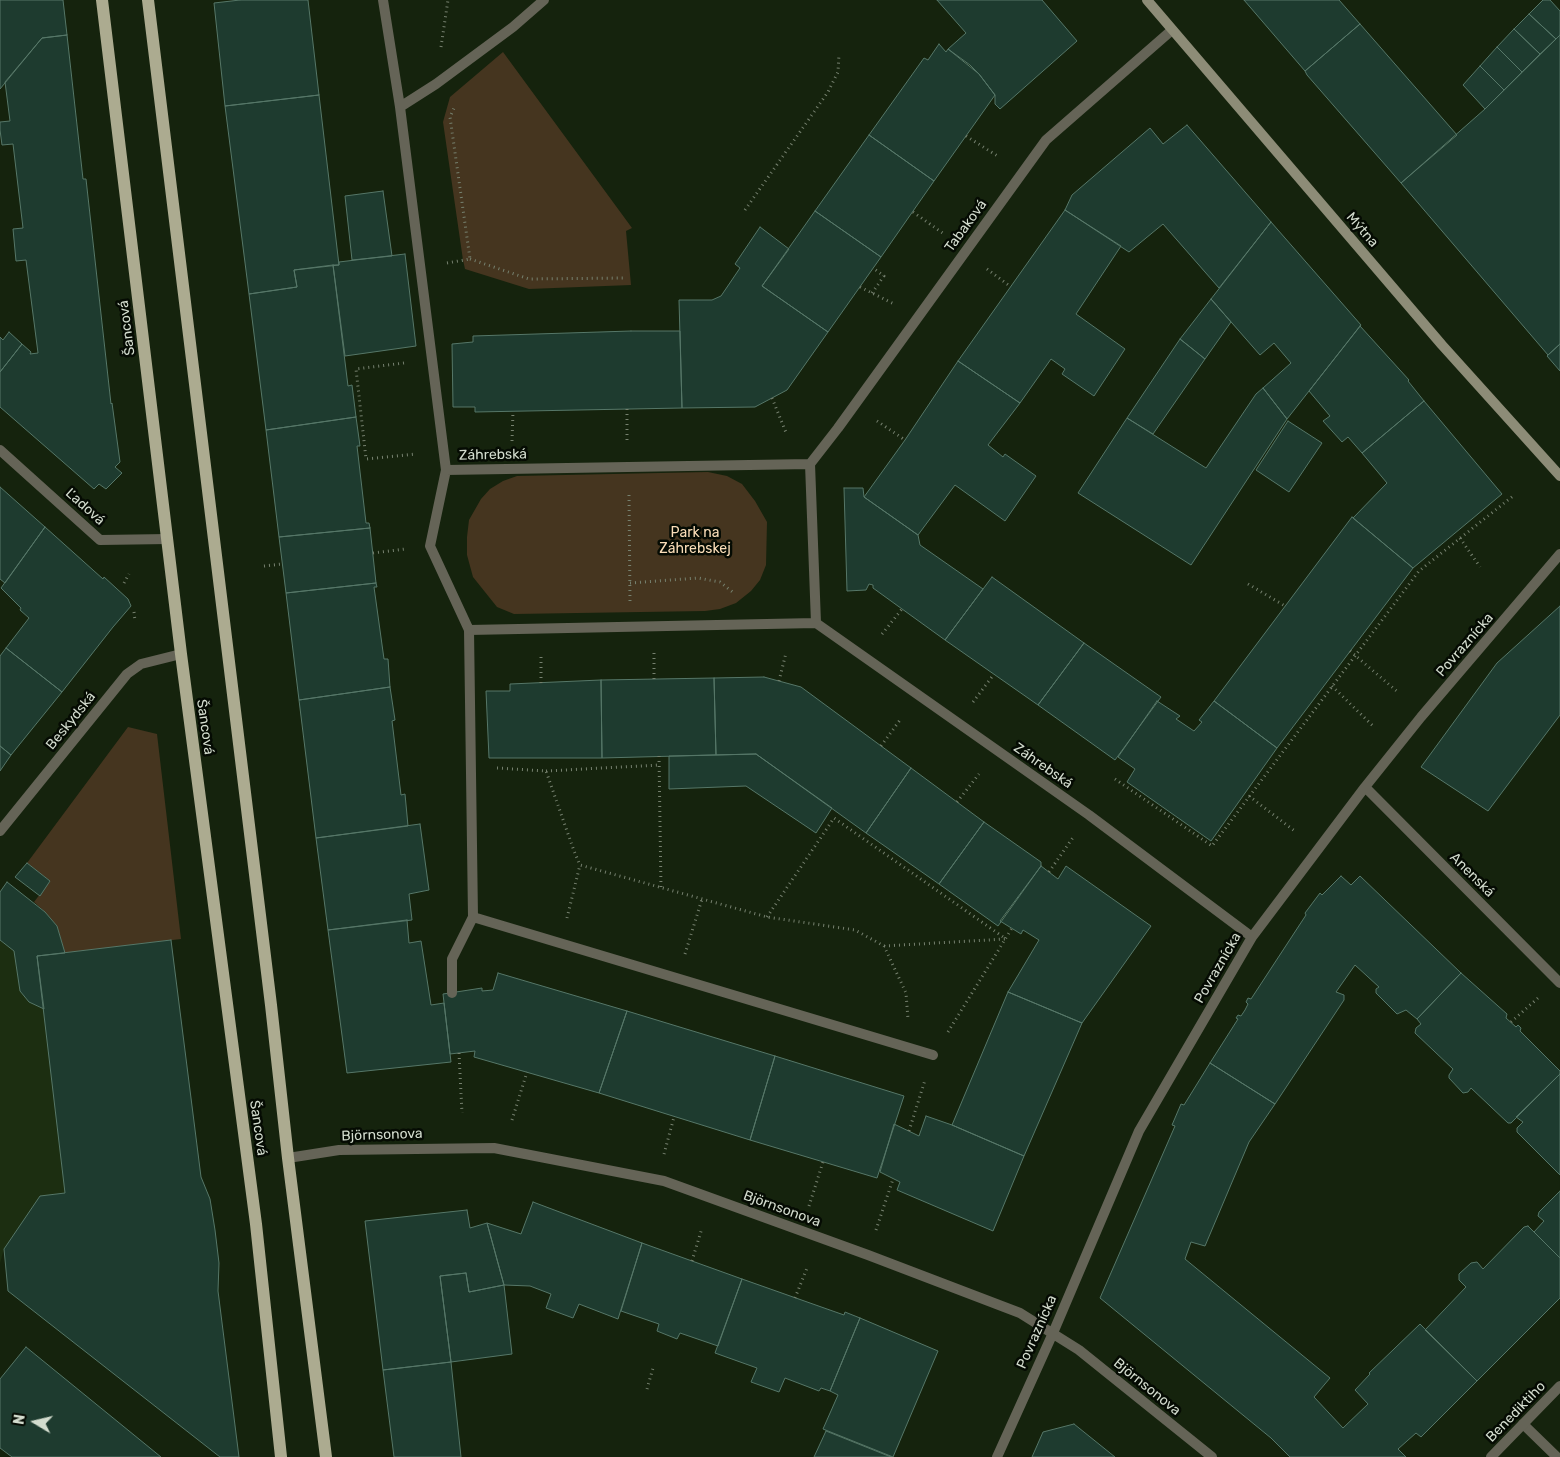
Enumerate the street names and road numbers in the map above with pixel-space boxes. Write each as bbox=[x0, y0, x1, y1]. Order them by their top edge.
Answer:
street label: Tabaková bbox=[941, 197, 991, 255]
street label: Mýtna bbox=[1342, 209, 1382, 251]
street label: Šancová bbox=[115, 299, 139, 357]
street label: Záhrebská bbox=[459, 446, 527, 464]
street label: Ľadová bbox=[62, 485, 108, 529]
street label: Povraznícka bbox=[1433, 610, 1497, 680]
street label: Beskydská bbox=[43, 689, 99, 753]
street label: Šancová bbox=[193, 698, 217, 756]
street label: Záhrebská bbox=[1010, 740, 1076, 792]
street label: Anenská bbox=[1446, 849, 1498, 901]
street label: Povraznícka bbox=[1191, 930, 1245, 1006]
street label: Šancová bbox=[246, 1099, 270, 1157]
street label: Björnsonova bbox=[341, 1125, 423, 1145]
street label: Björnsonova bbox=[741, 1187, 823, 1231]
street label: Povraznícka bbox=[1013, 1293, 1061, 1371]
street label: Björnsonova bbox=[1110, 1355, 1184, 1419]
street label: Benediktiho bbox=[1483, 1378, 1549, 1446]

